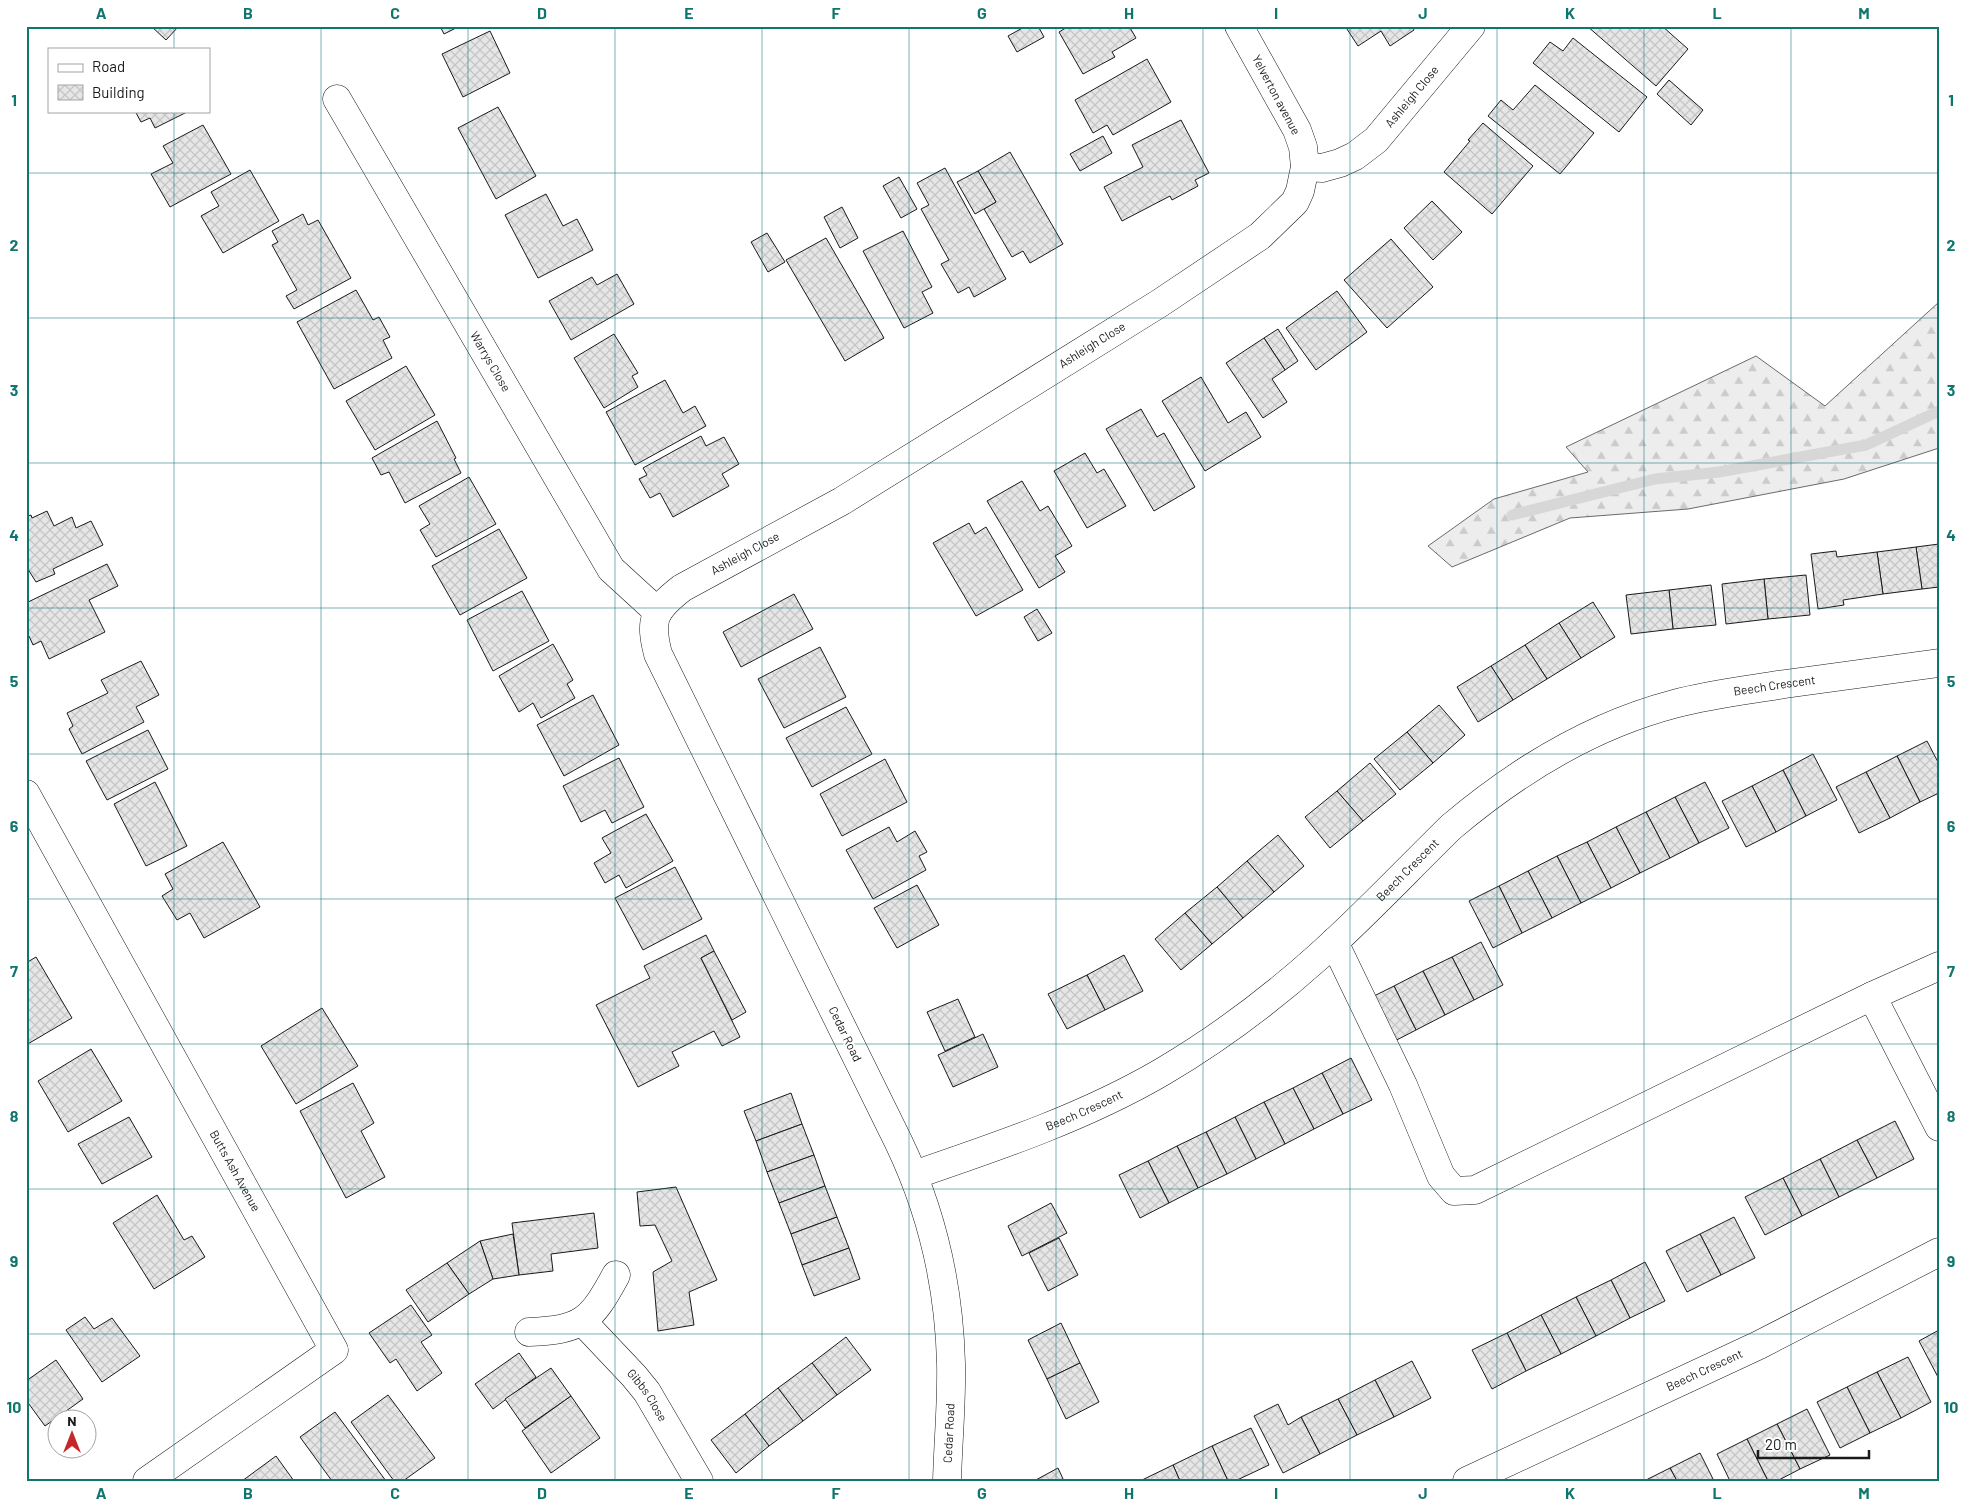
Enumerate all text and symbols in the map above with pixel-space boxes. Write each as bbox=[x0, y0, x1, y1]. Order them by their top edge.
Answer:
text: A bbox=[96, 3, 107, 22]
text: B bbox=[243, 3, 253, 22]
text: C bbox=[390, 3, 400, 22]
text: D bbox=[537, 3, 547, 22]
text: E bbox=[684, 3, 694, 22]
text: F bbox=[832, 3, 841, 22]
text: G bbox=[977, 3, 987, 22]
text: H bbox=[1124, 3, 1134, 22]
text: I bbox=[1274, 3, 1278, 22]
text: J bbox=[1418, 3, 1428, 22]
text: K bbox=[1565, 3, 1575, 22]
text: L bbox=[1712, 3, 1722, 22]
text: M bbox=[1858, 3, 1870, 22]
legend bbox=[48, 48, 210, 112]
street label: Yelverton avenue bbox=[1250, 52, 1304, 137]
text: Road bbox=[92, 57, 125, 75]
street label: Ashleigh Close bbox=[1382, 62, 1441, 130]
text: Building bbox=[92, 83, 145, 101]
text: 1 bbox=[11, 90, 17, 109]
text: 1 bbox=[1948, 90, 1954, 109]
text: 2 bbox=[10, 235, 19, 254]
text: 2 bbox=[1947, 235, 1956, 254]
street label: Ashleigh Close bbox=[1056, 318, 1128, 370]
street label: Warrys Close bbox=[468, 329, 514, 394]
text: 3 bbox=[10, 380, 18, 399]
text: 3 bbox=[1947, 380, 1955, 399]
text: 4 bbox=[9, 525, 19, 544]
text: 4 bbox=[1946, 525, 1956, 544]
street label: Ashleigh Close bbox=[708, 529, 781, 577]
text: 5 bbox=[10, 671, 19, 690]
text: 5 bbox=[1947, 671, 1956, 690]
street label: Beech Crescent bbox=[1732, 672, 1816, 698]
text: 6 bbox=[10, 816, 19, 835]
text: 6 bbox=[1947, 816, 1956, 835]
street label: Beech Crescent bbox=[1373, 835, 1441, 904]
text: 7 bbox=[10, 961, 18, 980]
text: 7 bbox=[1947, 961, 1955, 980]
street label: Cedar Road bbox=[827, 1004, 865, 1063]
street label: Beech Crescent bbox=[1043, 1087, 1124, 1133]
text: 8 bbox=[10, 1106, 19, 1125]
text: 8 bbox=[1947, 1106, 1956, 1125]
street label: Butts Ash Avenue bbox=[208, 1127, 264, 1214]
text: 9 bbox=[10, 1251, 18, 1270]
text: 9 bbox=[1947, 1251, 1955, 1270]
street label: Beech Crescent bbox=[1664, 1346, 1744, 1393]
street label: Gibbs Close bbox=[625, 1365, 671, 1423]
text: 10 bbox=[7, 1397, 21, 1416]
text: 10 bbox=[1944, 1397, 1958, 1416]
street label: Cedar Road bbox=[940, 1403, 957, 1463]
north arrow bbox=[48, 1410, 98, 1460]
text: N bbox=[67, 1412, 77, 1429]
scale bar bbox=[1758, 1427, 1869, 1459]
text: 20 m bbox=[1765, 1435, 1797, 1453]
text: A bbox=[96, 1483, 107, 1502]
text: B bbox=[243, 1483, 253, 1502]
text: C bbox=[390, 1483, 400, 1502]
text: D bbox=[537, 1483, 547, 1502]
text: E bbox=[684, 1483, 694, 1502]
text: F bbox=[832, 1483, 841, 1502]
text: G bbox=[977, 1483, 987, 1502]
text: H bbox=[1124, 1483, 1134, 1502]
text: I bbox=[1274, 1483, 1278, 1502]
text: J bbox=[1418, 1483, 1428, 1502]
text: K bbox=[1565, 1483, 1575, 1502]
text: L bbox=[1712, 1483, 1722, 1502]
text: M bbox=[1858, 1483, 1870, 1502]

